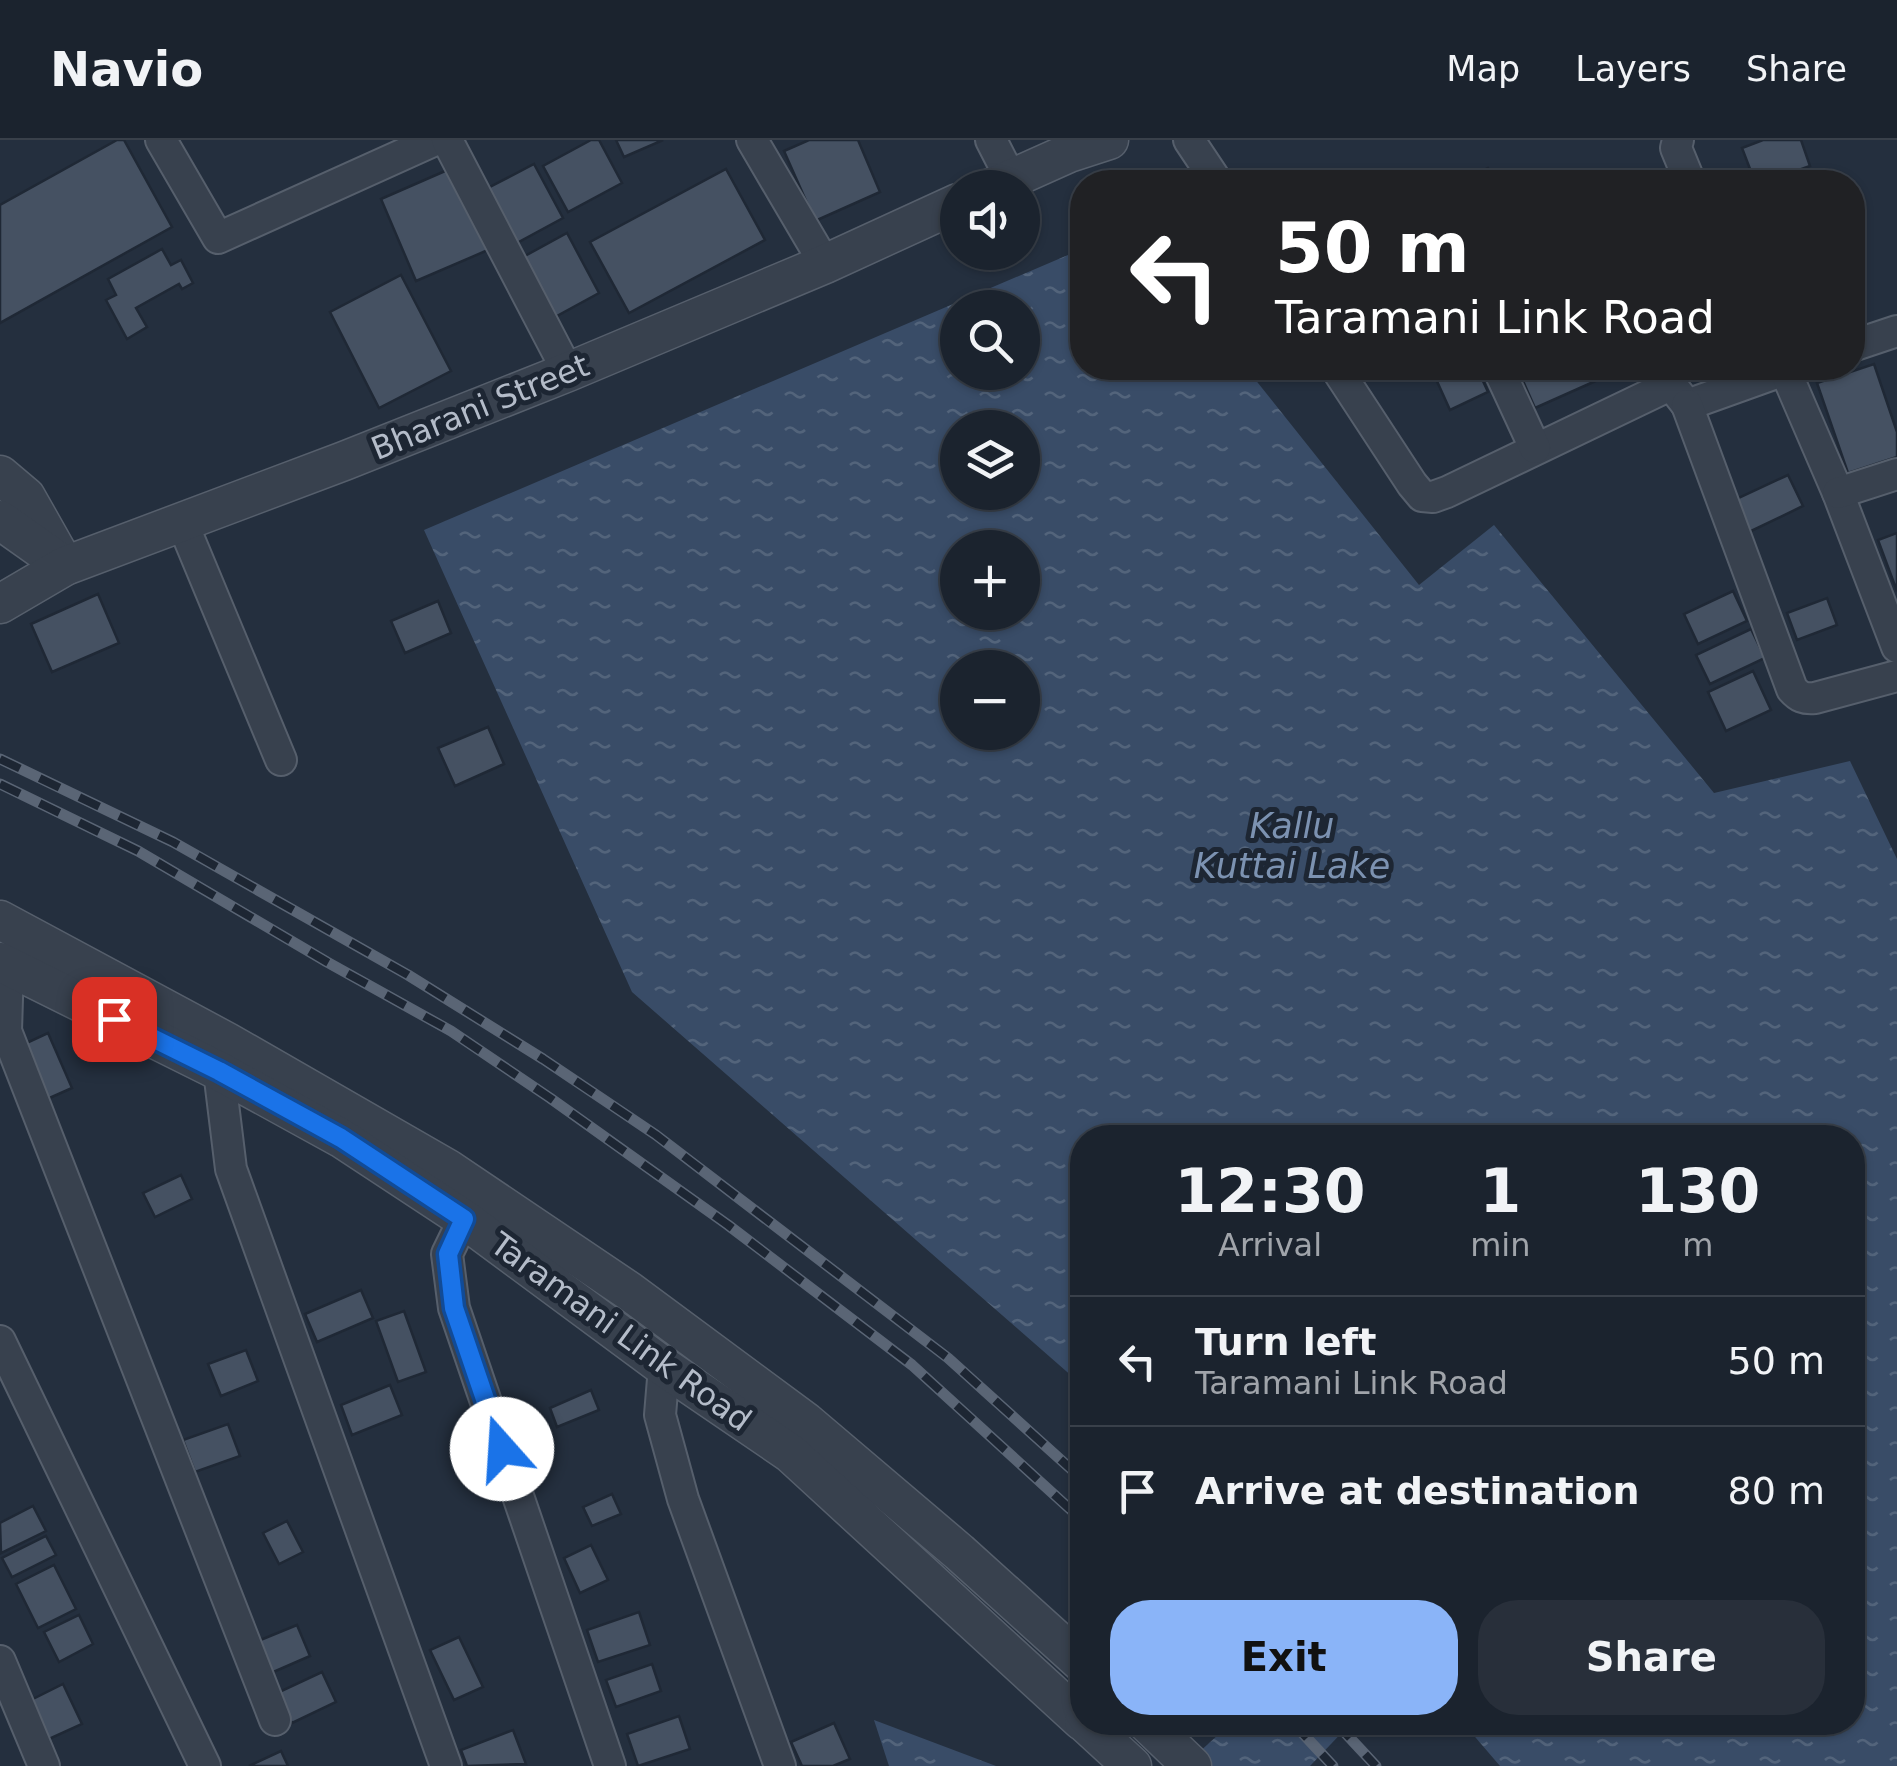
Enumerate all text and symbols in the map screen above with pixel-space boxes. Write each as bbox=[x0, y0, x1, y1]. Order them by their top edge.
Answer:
text: Navio bbox=[50, 41, 203, 97]
text: Map bbox=[1446, 49, 1520, 89]
text: Layers bbox=[1575, 49, 1691, 89]
text: Share bbox=[1746, 49, 1847, 89]
map controls bbox=[940, 170, 1040, 750]
button: sound bbox=[940, 170, 1040, 270]
text: 50 m bbox=[1275, 207, 1470, 289]
icon: left bbox=[1110, 210, 1240, 340]
button: search bbox=[940, 290, 1040, 390]
text: Taramani Link Road bbox=[1275, 291, 1715, 344]
street label: Bharani Street bbox=[366, 346, 594, 468]
button: layers bbox=[940, 410, 1040, 510]
button: + bbox=[940, 530, 1040, 630]
button: − bbox=[940, 650, 1040, 750]
water label: Kallu Kuttai Lake bbox=[1194, 806, 1390, 886]
pin bbox=[72, 977, 157, 1062]
icon: arrive bbox=[87, 992, 142, 1047]
text: 12:30 bbox=[1175, 1156, 1366, 1226]
text: 1 bbox=[1479, 1156, 1521, 1226]
text: 130 bbox=[1635, 1156, 1760, 1226]
street label: Taramani Link Road bbox=[483, 1224, 759, 1439]
text: Arrival bbox=[1218, 1226, 1322, 1264]
text: min bbox=[1470, 1226, 1531, 1264]
text: m bbox=[1682, 1226, 1713, 1264]
text: Turn left bbox=[1195, 1320, 1376, 1364]
icon: left bbox=[1110, 1334, 1165, 1389]
text: 50 m bbox=[1728, 1339, 1825, 1383]
text: Taramani Link Road bbox=[1195, 1364, 1508, 1402]
position arrow bbox=[450, 1397, 554, 1501]
icon: arrive bbox=[1110, 1464, 1165, 1519]
text: Arrive at destination bbox=[1195, 1469, 1640, 1513]
text: 80 m bbox=[1728, 1469, 1825, 1513]
button: Exit bbox=[1110, 1600, 1458, 1715]
button: Share bbox=[1478, 1600, 1825, 1715]

